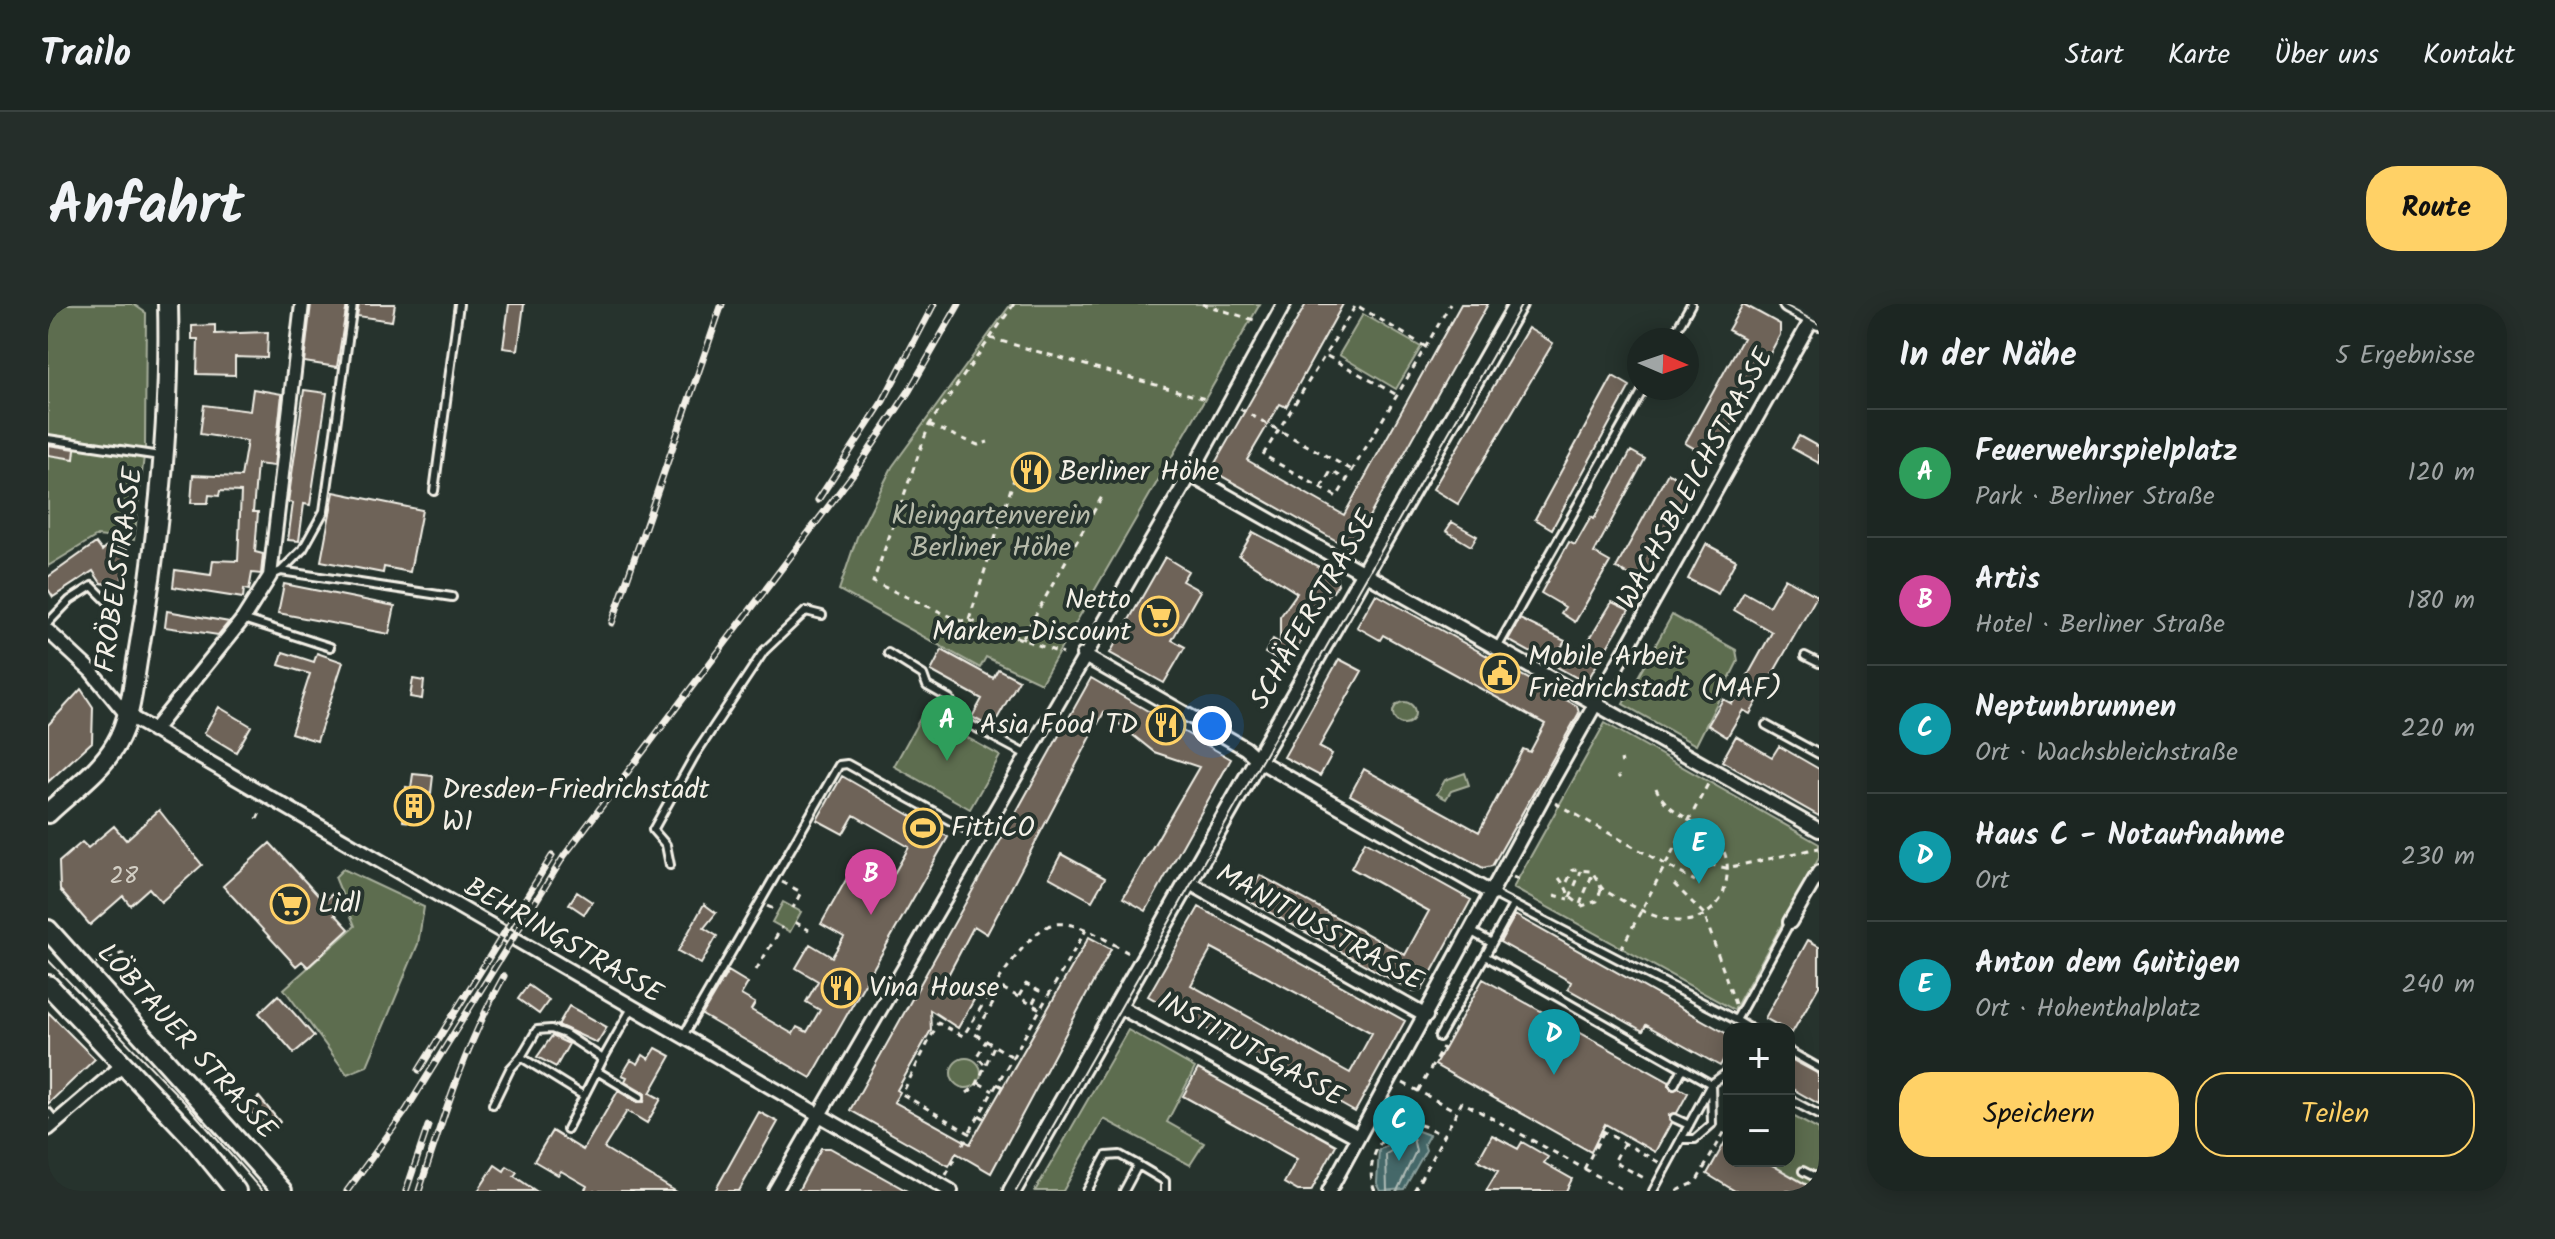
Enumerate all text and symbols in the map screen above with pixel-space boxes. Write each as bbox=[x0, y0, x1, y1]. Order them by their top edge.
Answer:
text: Trailo bbox=[40, 25, 131, 85]
text: Start bbox=[2065, 33, 2124, 78]
text: Karte bbox=[2168, 33, 2230, 78]
text: Über uns bbox=[2274, 33, 2379, 78]
text: Kontakt bbox=[2423, 33, 2515, 78]
text: Anfahrt bbox=[48, 163, 244, 253]
button: Route bbox=[2366, 166, 2507, 251]
north arrow bbox=[1627, 328, 1699, 400]
text: In der Nähe bbox=[1899, 329, 2077, 383]
text: 5 Ergebnisse bbox=[2335, 335, 2475, 377]
street label: WACHSBLEICHSTRASSE bbox=[1605, 340, 1787, 618]
text: Feuerwehrspielplatz bbox=[1975, 428, 2238, 476]
place label: Berliner Höhe bbox=[1059, 450, 1220, 495]
restaurant icon: Berliner Höhe bbox=[1010, 451, 1052, 493]
text: A bbox=[1917, 452, 1933, 494]
text: 120 m bbox=[2408, 452, 2475, 494]
street label: FRÖBELSTRASSE bbox=[83, 464, 157, 676]
text: Park · Berliner Straße bbox=[1975, 476, 2215, 518]
park label: Kleingartenverein Berliner Höhe bbox=[891, 494, 1091, 571]
street label: SCHÄFERSTRASSE bbox=[1238, 501, 1390, 718]
text: Artis bbox=[1975, 556, 2040, 604]
place label: Netto Marken-Discount bbox=[932, 578, 1132, 655]
text: B bbox=[1917, 580, 1933, 622]
text: 180 m bbox=[2407, 580, 2475, 622]
supermarket icon: Netto Marken-Discount bbox=[1138, 595, 1180, 637]
text: Hotel · Berliner Straße bbox=[1975, 604, 2225, 646]
place label: Mobile Arbeit Friedrichstadt (MAF) bbox=[1528, 635, 1782, 712]
public building icon: Mobile Arbeit Friedrichstadt (MAF) bbox=[1479, 652, 1521, 694]
text: Neptunbrunnen bbox=[1975, 684, 2176, 732]
pin: A bbox=[921, 695, 973, 761]
place label: Asia Food TD bbox=[980, 703, 1138, 748]
restaurant icon: Asia Food TD bbox=[1145, 704, 1187, 746]
your location bbox=[1192, 706, 1232, 746]
text: C bbox=[1917, 708, 1933, 750]
text: 220 m bbox=[2401, 708, 2475, 750]
text: Ort · Wachsbleichstraße bbox=[1975, 732, 2238, 774]
place label: Dresden-Friedrichstadt W1 bbox=[442, 768, 711, 845]
building icon: Dresden-Friedrichstadt W1 bbox=[393, 785, 435, 827]
place label: FittiCO bbox=[951, 806, 1035, 851]
sports icon: FittiCO bbox=[902, 807, 944, 849]
text: Haus C - Notaufnahme bbox=[1975, 812, 2285, 860]
pin: E bbox=[1673, 818, 1725, 884]
text: D bbox=[1916, 836, 1934, 878]
text: 230 m bbox=[2401, 836, 2475, 878]
pin: B bbox=[845, 849, 897, 915]
street label: MANITIUSSTRASSE bbox=[1207, 852, 1432, 1004]
house number: 28 bbox=[110, 857, 139, 896]
text: Ort bbox=[1975, 860, 2010, 902]
street label: BEHRINGSTRASSE bbox=[455, 866, 672, 1017]
place label: Lidl bbox=[318, 882, 361, 927]
supermarket icon: Lidl bbox=[269, 883, 311, 925]
street label: LÖBTAUER STRASSE bbox=[85, 933, 288, 1151]
text: Anton dem Guitigen bbox=[1975, 940, 2240, 988]
text: E bbox=[1918, 964, 1932, 1006]
text: 240 m bbox=[2401, 964, 2475, 1006]
place label: Vina House bbox=[869, 966, 1000, 1011]
restaurant icon: Vina House bbox=[820, 967, 862, 1009]
street label: INSTITUTSGASSE bbox=[1148, 980, 1352, 1120]
text: Ort · Hohenthalplatz bbox=[1975, 988, 2200, 1030]
pin: D bbox=[1528, 1009, 1580, 1075]
map controls bbox=[1723, 1023, 1795, 1167]
button: + bbox=[1723, 1023, 1795, 1095]
button: Speichern bbox=[1899, 1072, 2179, 1157]
button: Teilen bbox=[2195, 1072, 2475, 1157]
pin: C bbox=[1373, 1095, 1425, 1161]
button: − bbox=[1723, 1095, 1795, 1167]

